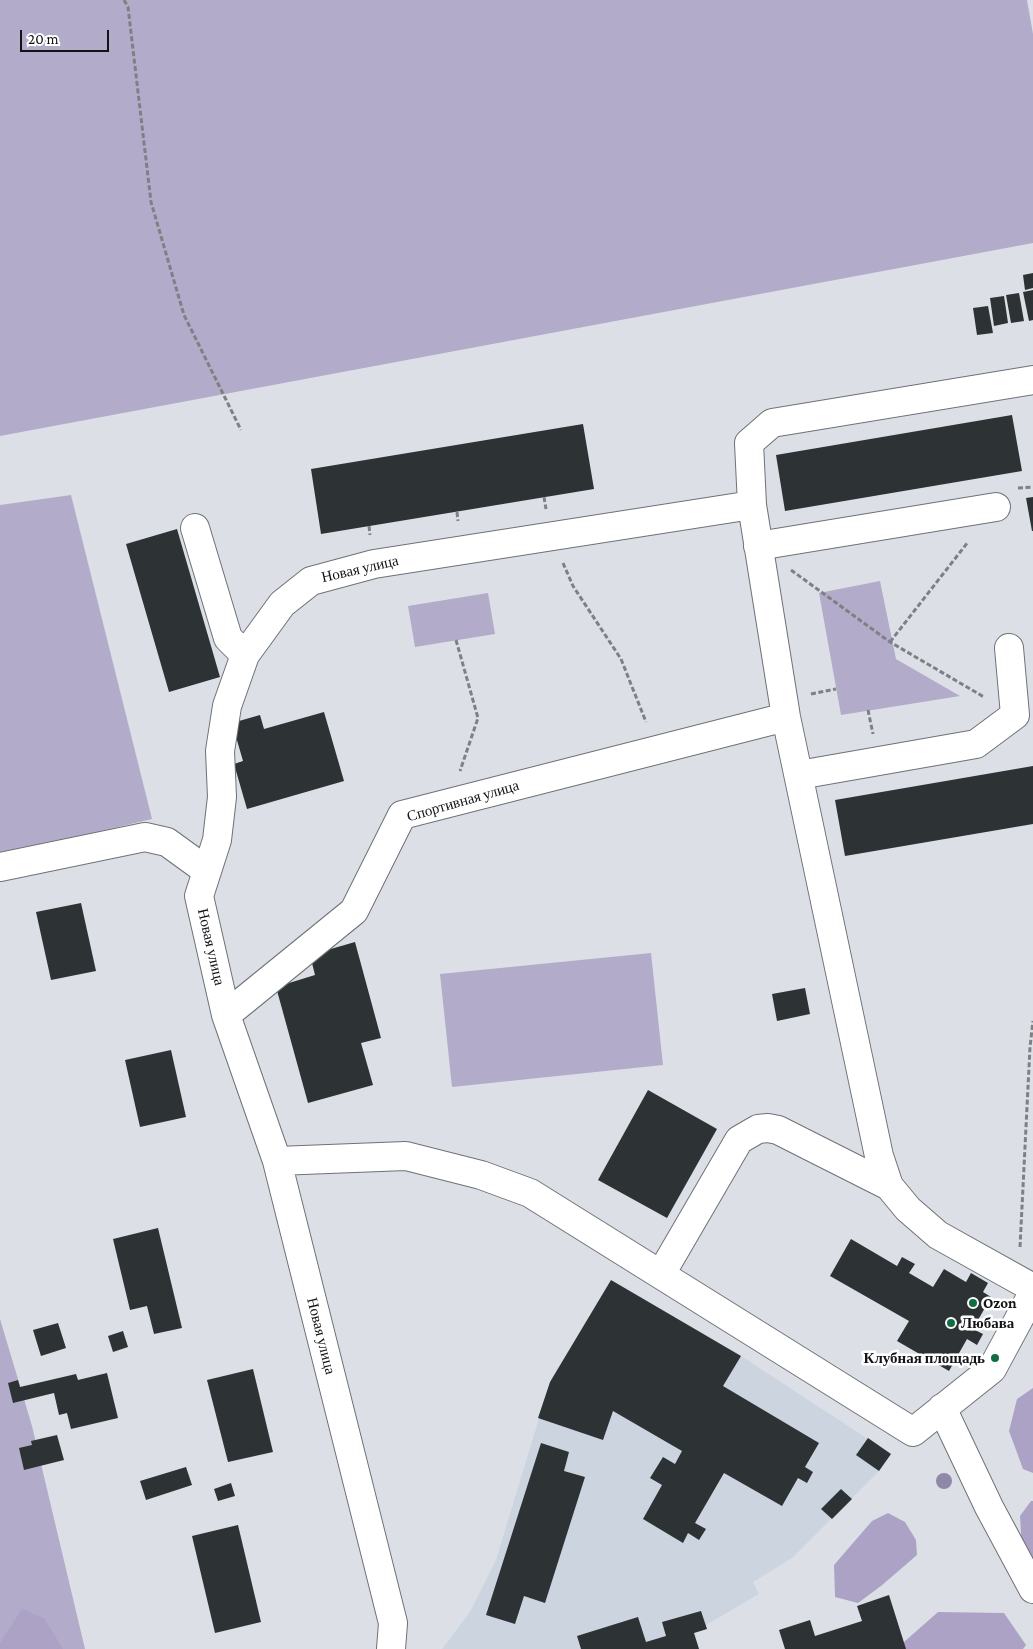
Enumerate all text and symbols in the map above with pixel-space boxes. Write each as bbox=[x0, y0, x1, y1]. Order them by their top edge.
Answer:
scale bar bbox=[22, 20, 111, 52]
text: 20 m bbox=[28, 31, 59, 47]
street label: Новая улица bbox=[320, 551, 400, 587]
street label: Спортивная улица bbox=[405, 776, 521, 826]
street label: Новая улица bbox=[193, 907, 229, 987]
place label: Ozon bbox=[983, 1294, 1017, 1312]
street label: Новая улица bbox=[303, 1296, 339, 1376]
marker: Ozon bbox=[967, 1297, 979, 1309]
place label: Любава bbox=[961, 1314, 1014, 1332]
marker: Любава bbox=[945, 1317, 957, 1329]
place label: Клубная площадь bbox=[864, 1349, 985, 1367]
marker: Клубная площадь bbox=[989, 1352, 1001, 1364]

